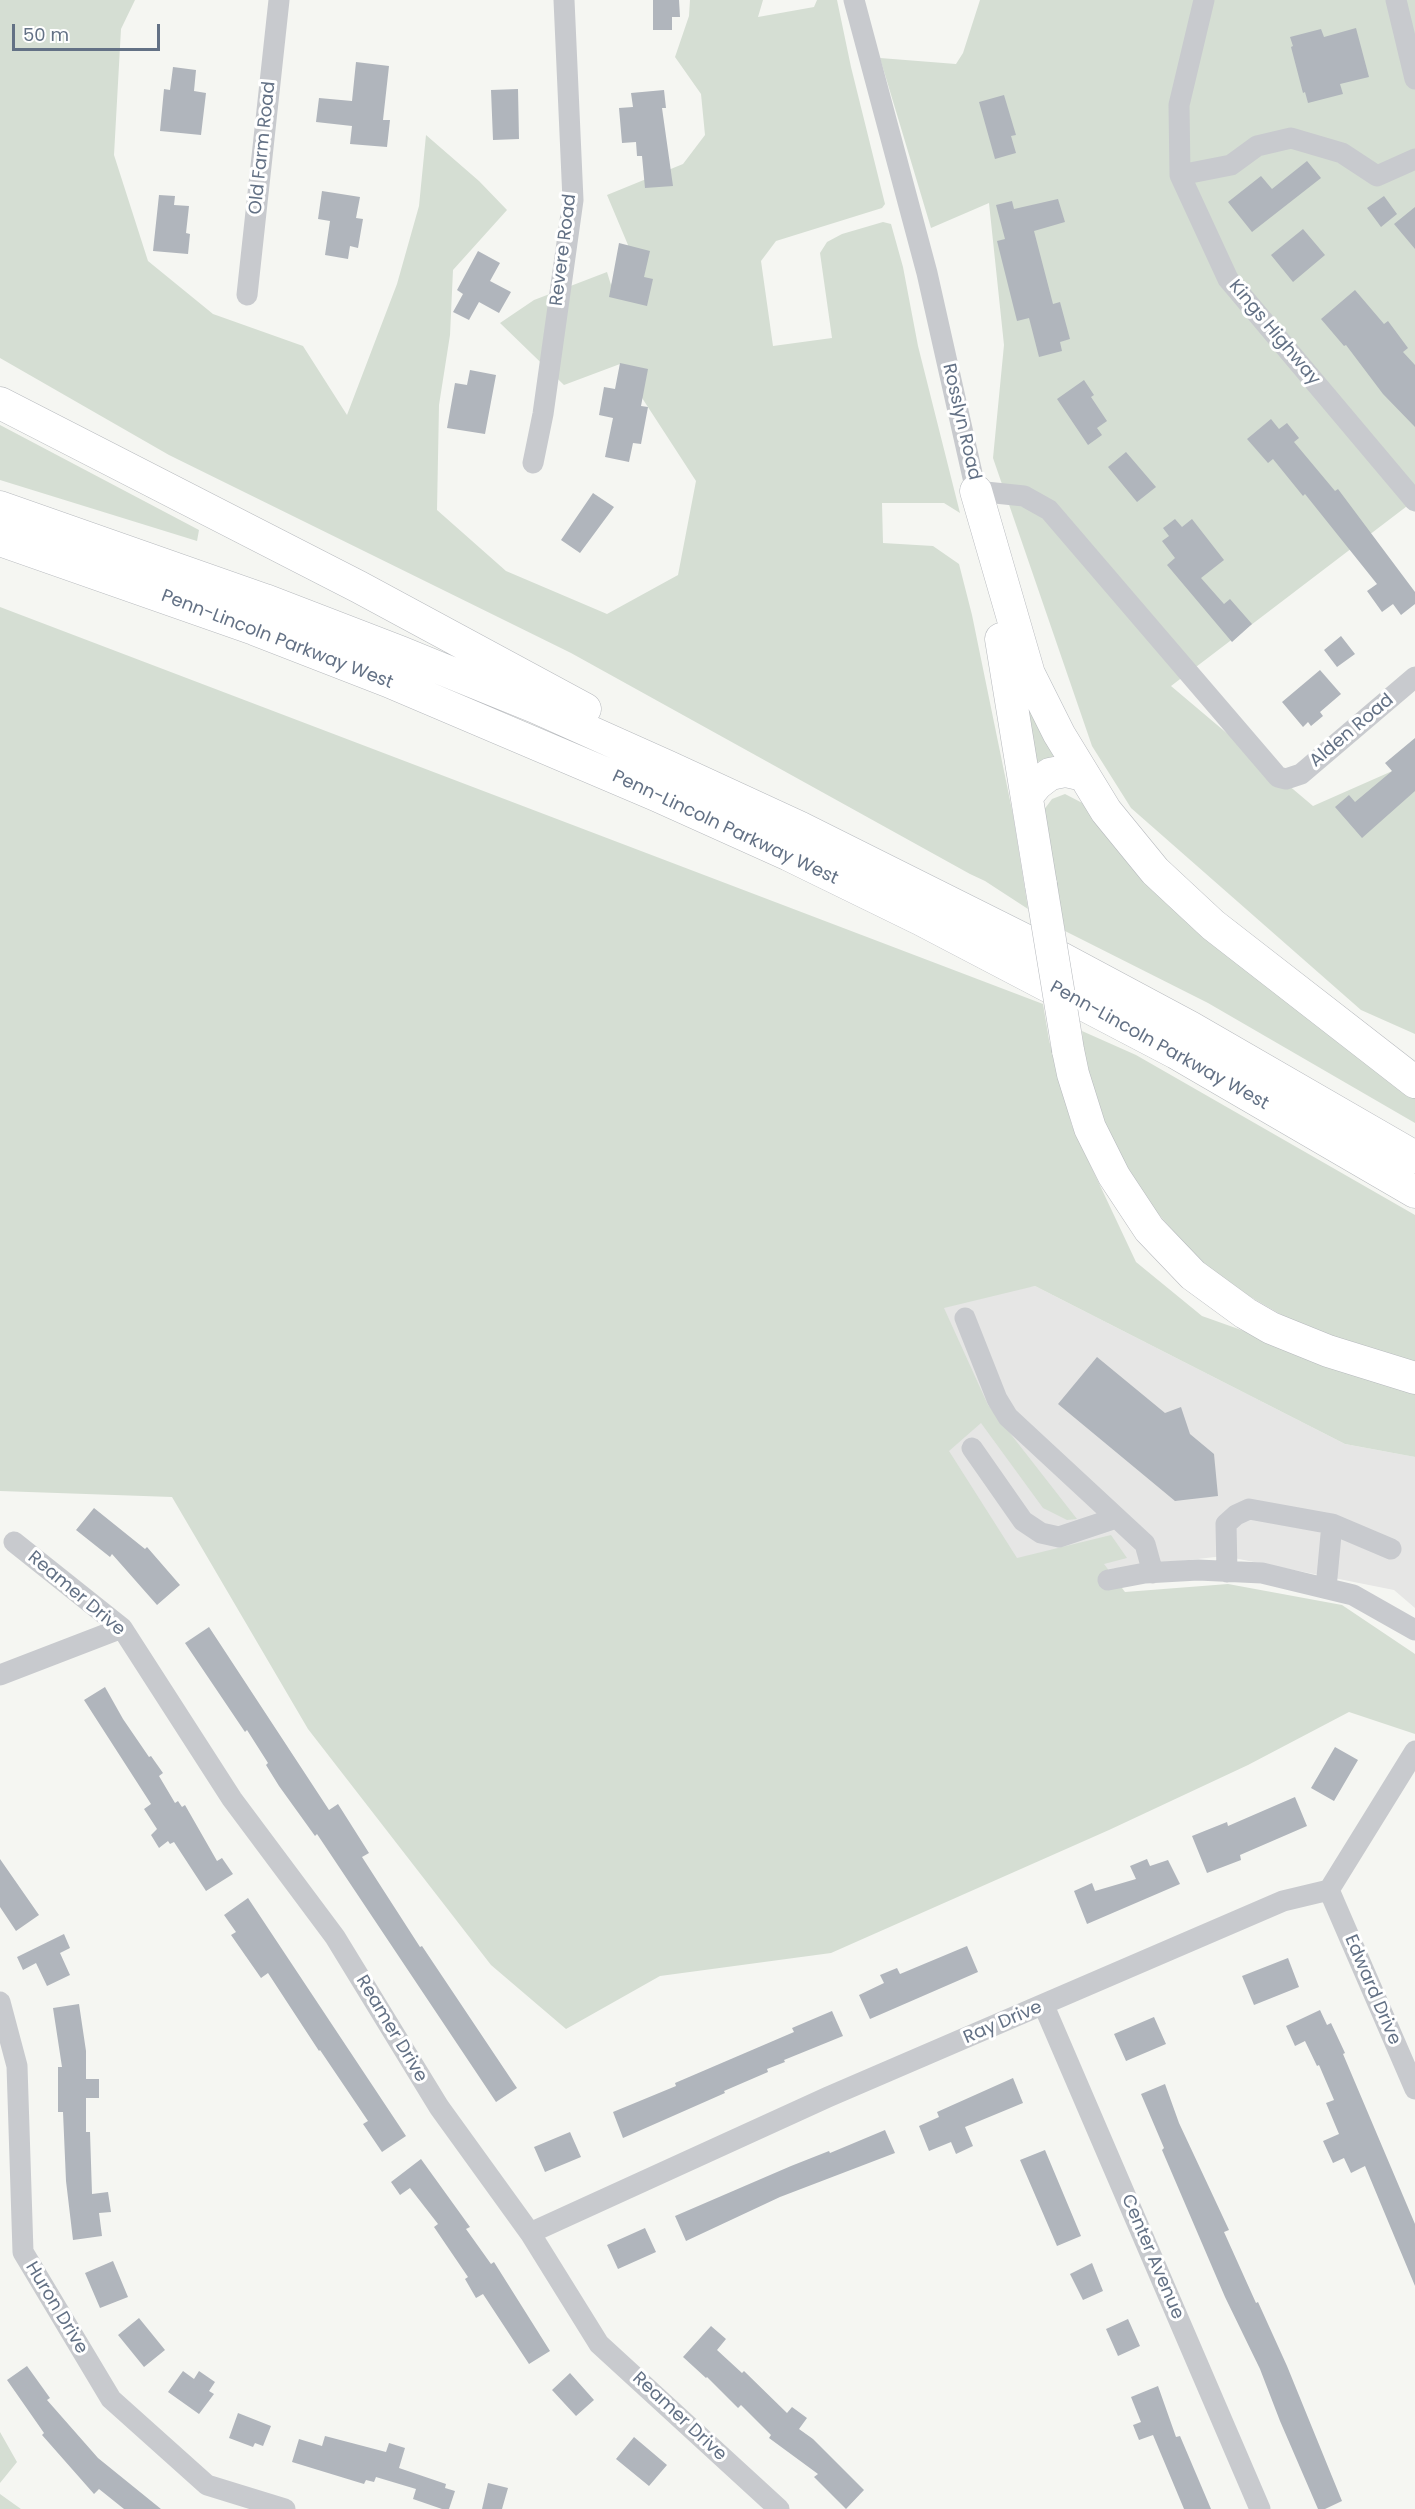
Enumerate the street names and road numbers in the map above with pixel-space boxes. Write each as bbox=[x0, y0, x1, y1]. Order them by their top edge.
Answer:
street label: Old Farm Road bbox=[245, 80, 281, 216]
street label: Revere Road bbox=[546, 193, 582, 307]
street label: Kings Highway bbox=[1224, 276, 1324, 390]
street label: Rosslyn Road bbox=[937, 362, 985, 482]
street label: Penn-Lincoln Parkway West bbox=[158, 586, 396, 694]
street label: Alden Road bbox=[1306, 690, 1398, 772]
street label: Penn-Lincoln Parkway West bbox=[609, 766, 841, 890]
street label: Penn-Lincoln Parkway West bbox=[1046, 977, 1272, 1115]
street label: Reamer Drive bbox=[23, 1547, 129, 1641]
street label: Edward Drive bbox=[1339, 1932, 1405, 2048]
street label: Reamer Drive bbox=[351, 1972, 431, 2086]
street label: Ray Drive bbox=[960, 1997, 1046, 2049]
street label: Center Avenue bbox=[1116, 2191, 1188, 2323]
street label: Huron Drive bbox=[20, 2258, 92, 2358]
street label: Reamer Drive bbox=[628, 2368, 730, 2466]

